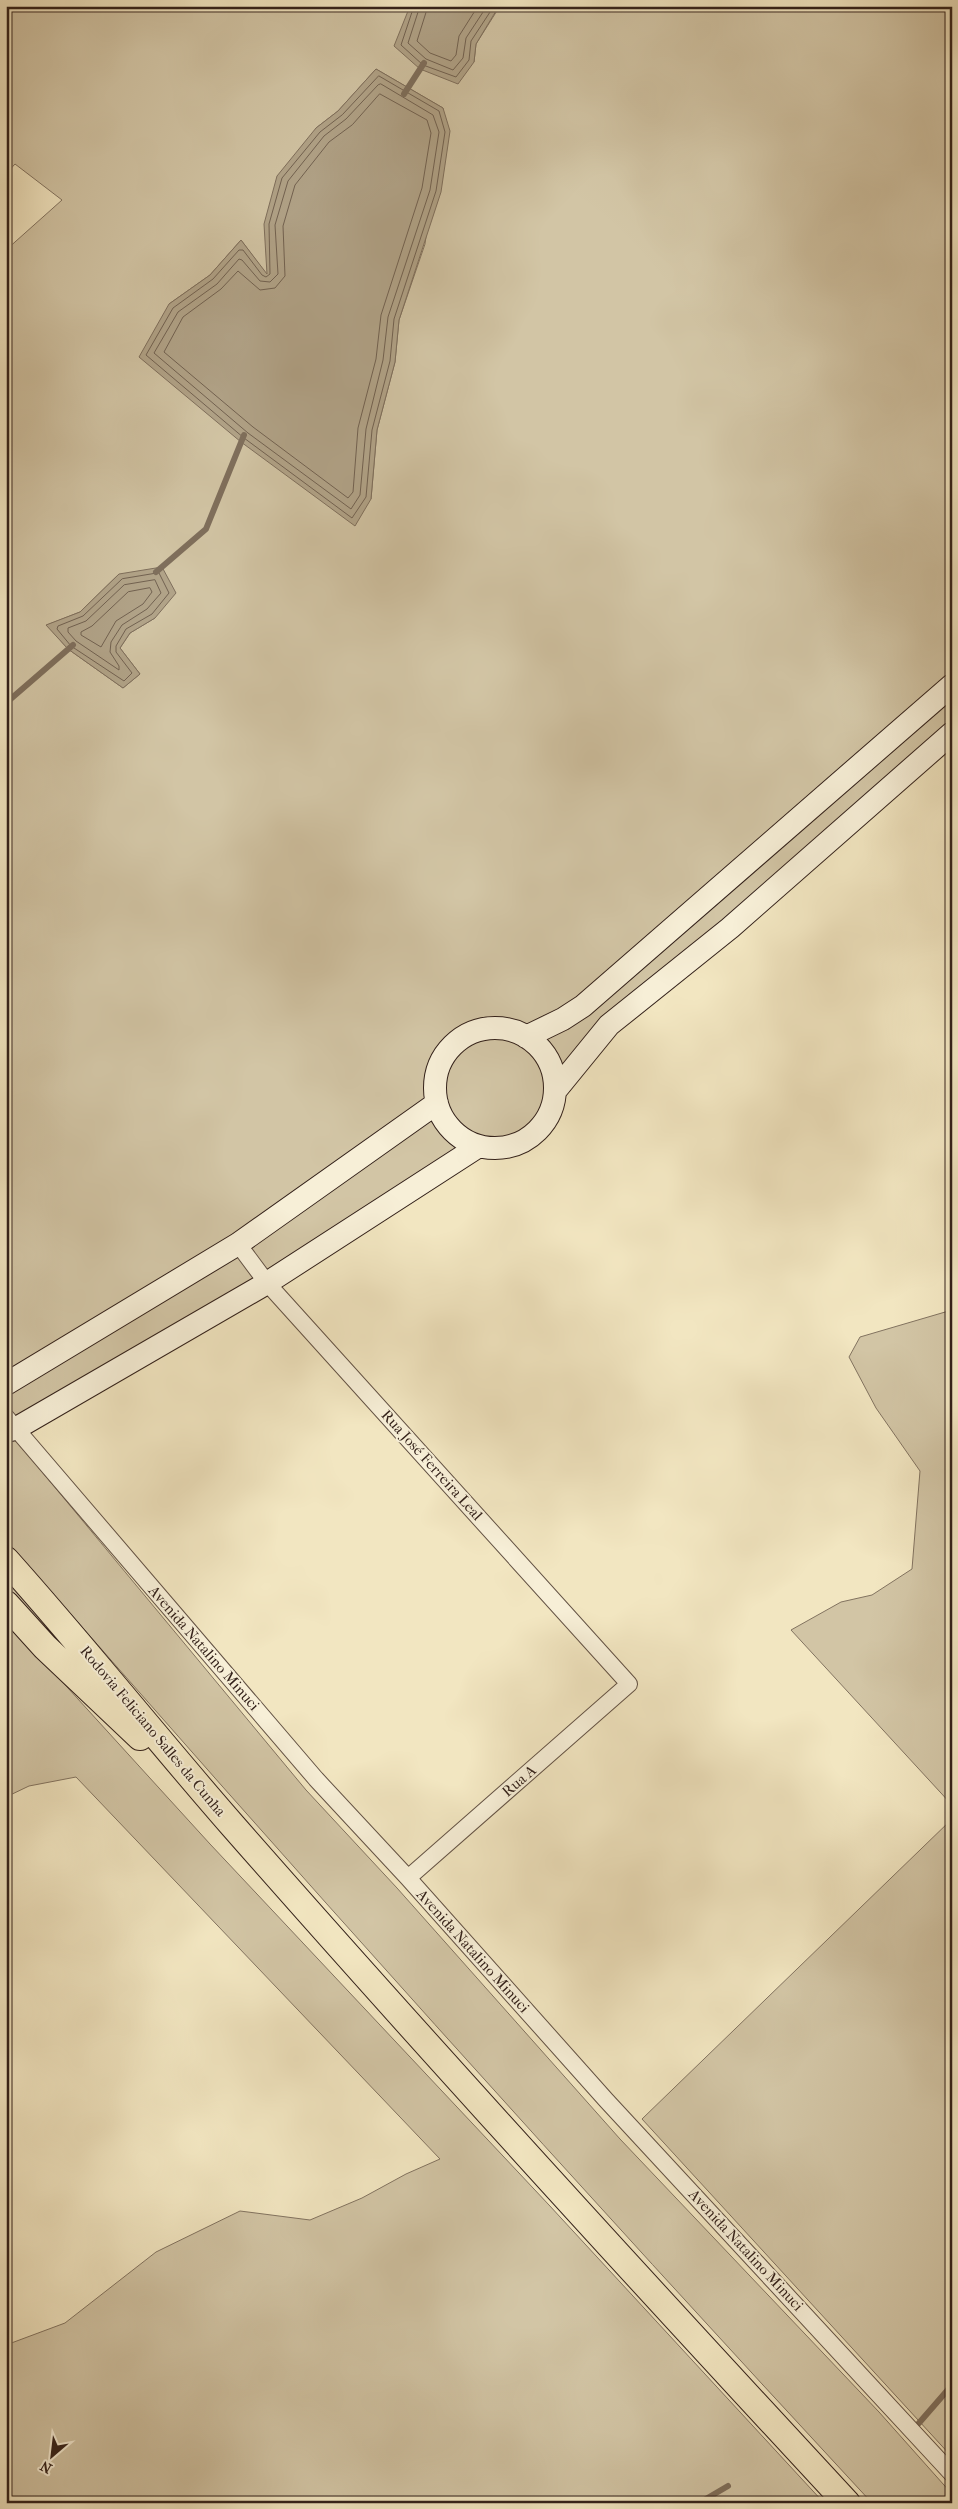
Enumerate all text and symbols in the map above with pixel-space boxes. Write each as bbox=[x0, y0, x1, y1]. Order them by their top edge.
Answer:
street label: Rua José Ferreira Leal bbox=[378, 1406, 486, 1524]
street label: Avenida Natalino Minuci bbox=[144, 1581, 264, 1715]
street label: Rodovia Feliciano Salles da Cunha bbox=[76, 1642, 230, 1821]
street label: Rua A bbox=[498, 1761, 540, 1801]
street label: Avenida Natalino Minuci bbox=[412, 1885, 534, 2017]
street label: Avenida Natalino Minuci bbox=[684, 2185, 807, 2315]
north arrow bbox=[28, 2432, 78, 2482]
text: N bbox=[37, 2457, 55, 2477]

